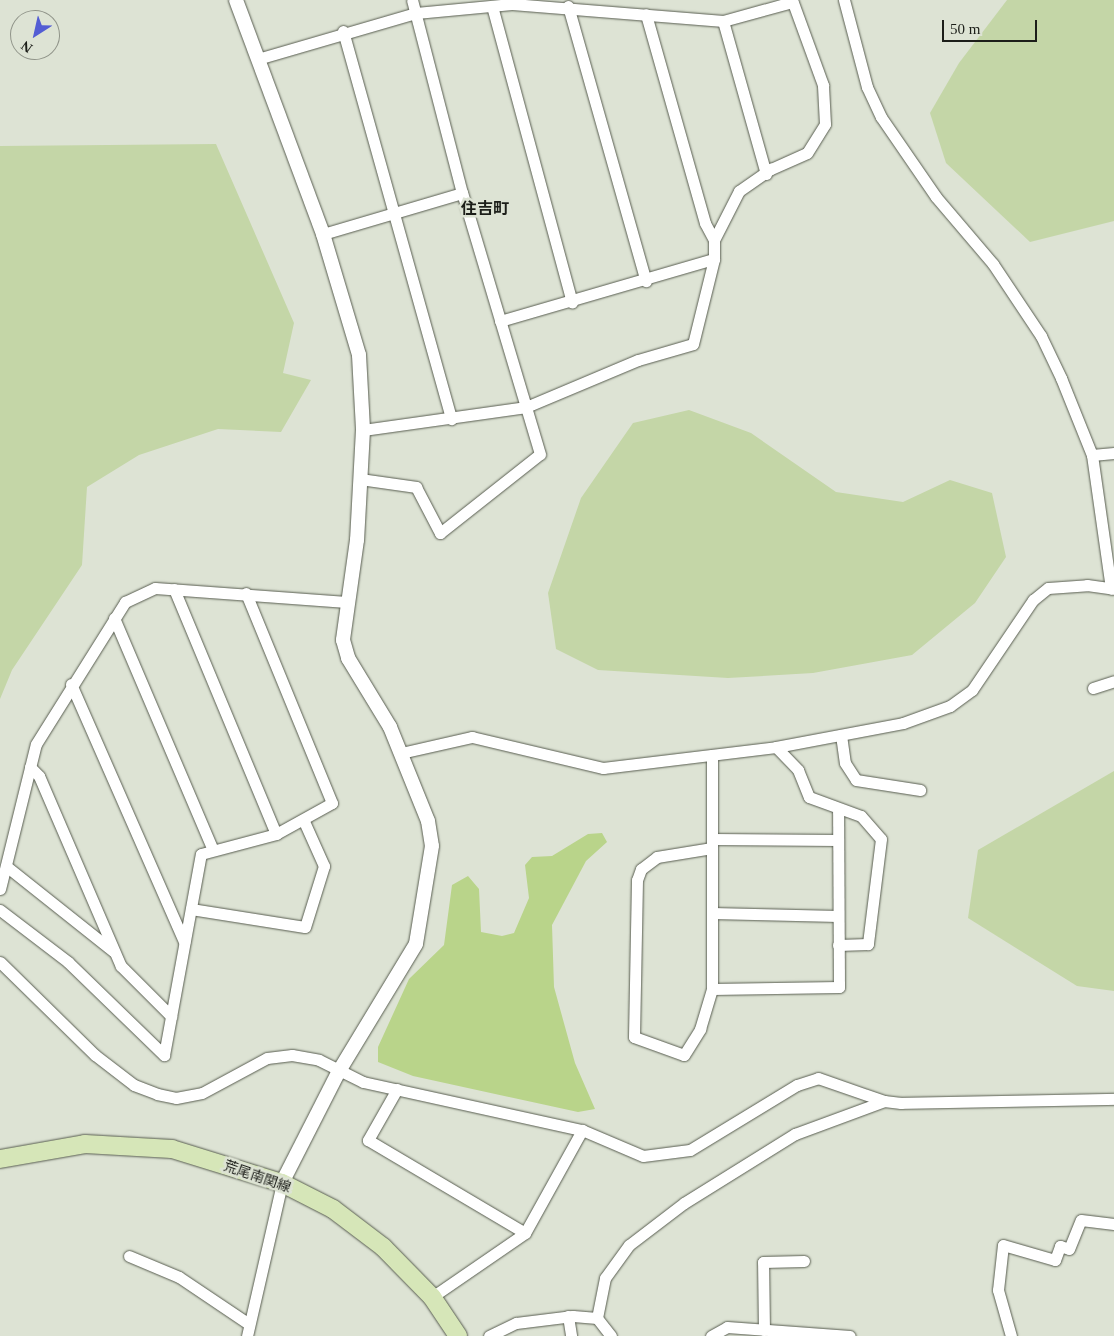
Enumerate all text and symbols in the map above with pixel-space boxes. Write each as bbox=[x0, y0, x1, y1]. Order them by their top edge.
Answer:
north arrow bbox=[10, 10, 60, 60]
scale bar bbox=[944, 10, 1039, 42]
text: 50 m bbox=[950, 21, 980, 37]
text: N bbox=[18, 38, 35, 56]
district label: 住吉町 bbox=[461, 199, 509, 219]
street label: 荒尾南関線 bbox=[221, 1158, 293, 1196]

